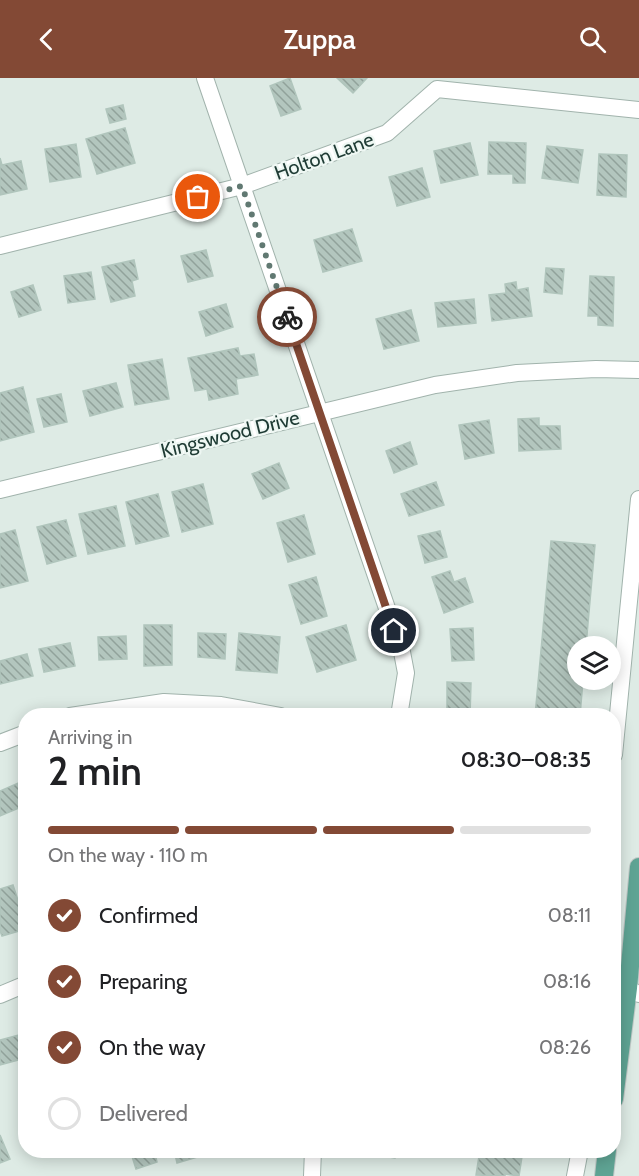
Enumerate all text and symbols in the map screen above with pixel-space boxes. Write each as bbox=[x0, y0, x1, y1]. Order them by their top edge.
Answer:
icon: back bbox=[30, 23, 63, 56]
text: Zuppa bbox=[283, 23, 356, 56]
icon: search bbox=[576, 23, 609, 56]
street label: Holton Lane bbox=[271, 127, 377, 185]
pin bbox=[172, 171, 223, 222]
icon: bag bbox=[181, 180, 214, 213]
courier bbox=[257, 287, 317, 347]
icon: bike bbox=[271, 301, 304, 334]
street label: Kingswood Drive bbox=[158, 405, 302, 463]
pin bbox=[368, 605, 419, 656]
icon: home bbox=[377, 614, 410, 647]
map controls bbox=[567, 636, 621, 690]
button: layers bbox=[567, 636, 621, 690]
text: Arriving in bbox=[48, 725, 132, 749]
text: 08:30–08:35 bbox=[461, 746, 591, 773]
text: 2 min bbox=[48, 747, 142, 795]
text: On the way · 110 m bbox=[48, 843, 208, 867]
icon: check bbox=[48, 899, 81, 932]
text: Confirmed bbox=[99, 902, 198, 929]
text: 08:11 bbox=[548, 903, 591, 927]
icon: check bbox=[48, 965, 81, 998]
text: Preparing bbox=[99, 968, 187, 995]
text: 08:16 bbox=[543, 969, 591, 993]
icon: check bbox=[48, 1031, 81, 1064]
text: On the way bbox=[99, 1034, 206, 1061]
text: 08:26 bbox=[539, 1035, 591, 1059]
text: Delivered bbox=[99, 1100, 188, 1127]

